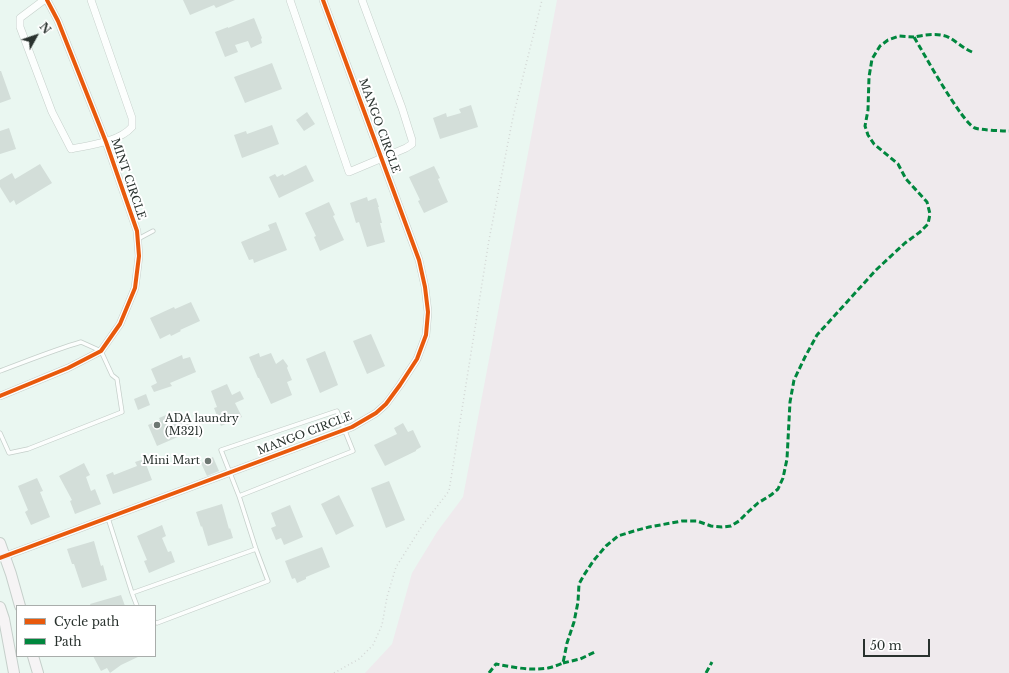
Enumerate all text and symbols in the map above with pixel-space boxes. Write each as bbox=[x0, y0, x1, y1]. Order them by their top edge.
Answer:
north arrow bbox=[16, 16, 56, 56]
text: N bbox=[37, 20, 54, 37]
street label: MANGO CIRCLE bbox=[356, 77, 402, 175]
street label: MINT CIRCLE bbox=[108, 137, 148, 221]
street label: MANGO CIRCLE bbox=[256, 410, 354, 458]
place label: ADA laundry (M321) bbox=[165, 412, 239, 438]
marker: ADA laundry (M321) bbox=[152, 420, 162, 430]
place label: Mini Mart bbox=[142, 454, 200, 468]
marker: Mini Mart bbox=[203, 456, 213, 466]
legend bbox=[16, 605, 156, 657]
text: Cycle path bbox=[54, 614, 119, 629]
scale bar bbox=[865, 631, 932, 657]
text: Path bbox=[54, 634, 82, 649]
text: 50 m bbox=[870, 638, 902, 653]

